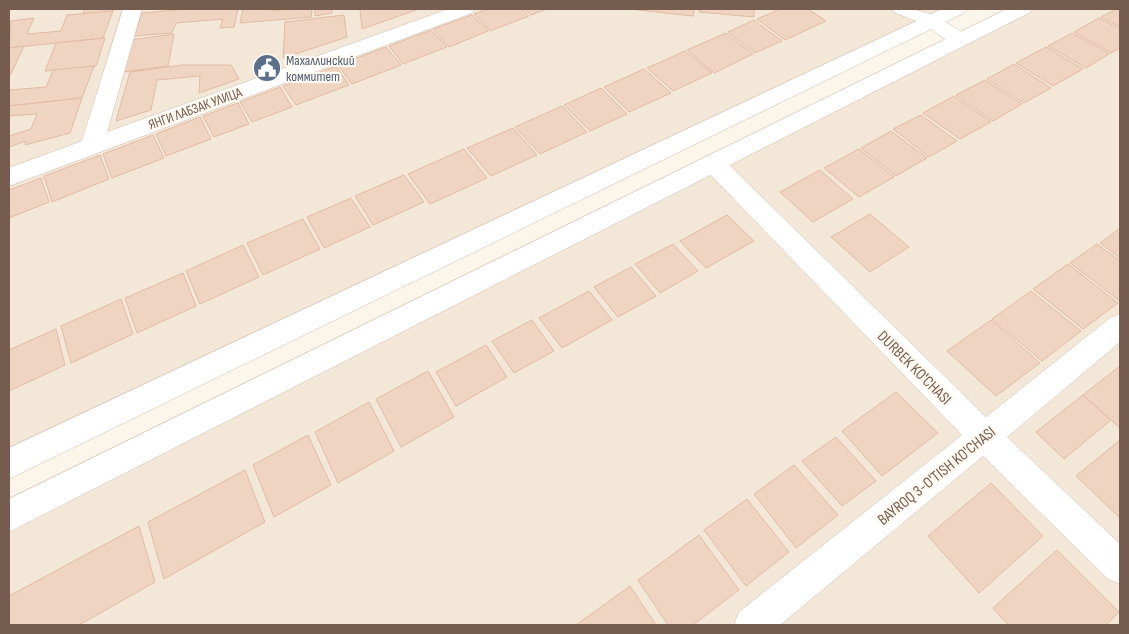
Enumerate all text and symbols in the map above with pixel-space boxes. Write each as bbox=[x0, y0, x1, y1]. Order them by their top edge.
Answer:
place label: Махаллинский коммитет bbox=[286, 52, 355, 85]
public building icon: Махаллинский коммитет bbox=[252, 53, 282, 83]
street label: ЯНГИ ЛАБЗАК УЛИЦА bbox=[146, 83, 245, 133]
street label: DURBEK KO'CHASI bbox=[873, 327, 955, 409]
street label: BAYROQ 3-O'TISH KO'CHASI bbox=[874, 423, 1000, 530]

